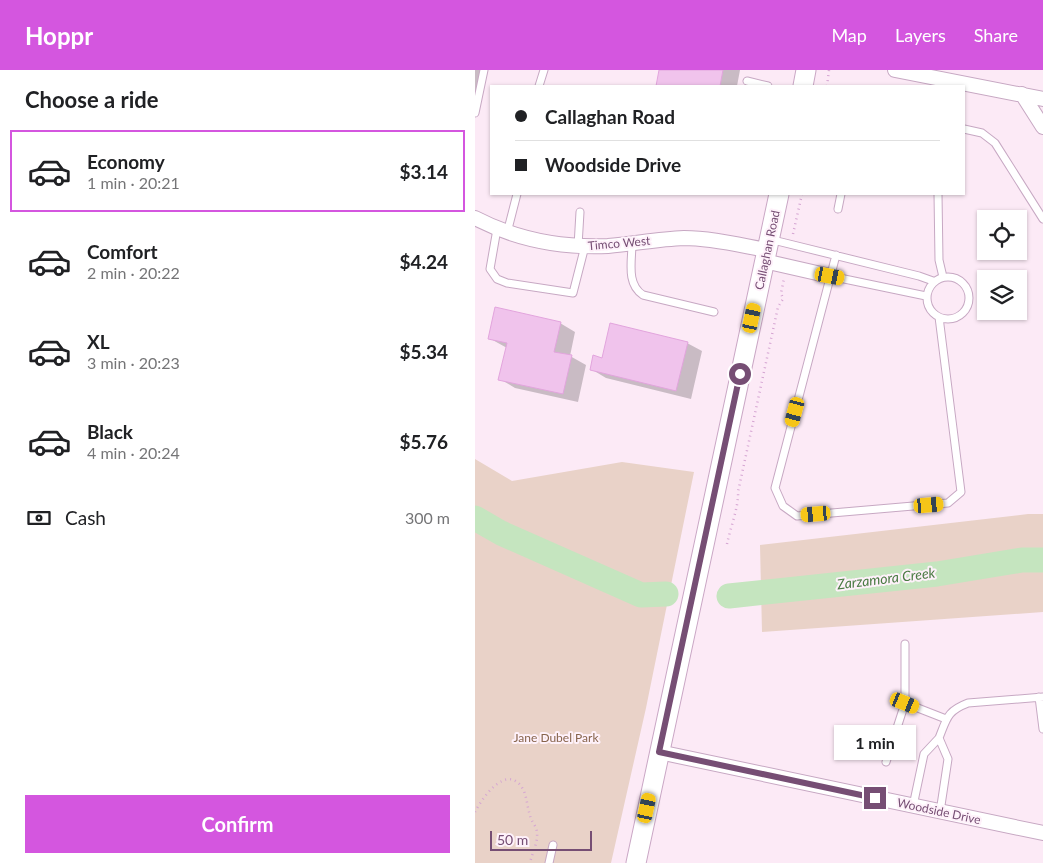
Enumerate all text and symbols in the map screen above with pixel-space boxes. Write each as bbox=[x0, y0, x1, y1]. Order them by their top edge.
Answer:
text: Hoppr bbox=[25, 21, 93, 50]
text: Map bbox=[831, 24, 867, 46]
text: Layers bbox=[895, 24, 946, 46]
text: Share bbox=[974, 24, 1018, 46]
text: Choose a ride bbox=[25, 86, 159, 113]
text: Callaghan Road bbox=[545, 105, 675, 128]
icon: car bbox=[27, 149, 72, 194]
text: Economy bbox=[87, 150, 165, 173]
text: Woodside Drive bbox=[545, 153, 681, 176]
text: $3.14 bbox=[399, 160, 448, 183]
text: 1 min · 20:21 bbox=[87, 173, 180, 192]
street label: Callaghan Road bbox=[751, 209, 783, 291]
map controls bbox=[977, 210, 1027, 320]
button: locate bbox=[977, 210, 1027, 260]
street label: Timco West bbox=[587, 233, 652, 253]
icon: car bbox=[27, 239, 72, 284]
text: Comfort bbox=[87, 240, 158, 263]
text: $4.24 bbox=[399, 250, 448, 273]
text: 2 min · 20:22 bbox=[87, 263, 180, 282]
car bbox=[813, 266, 846, 286]
button: layers bbox=[977, 270, 1027, 320]
car bbox=[741, 302, 762, 334]
icon: car bbox=[27, 329, 72, 374]
text: XL bbox=[87, 330, 110, 353]
text: $5.34 bbox=[399, 340, 448, 363]
text: 3 min · 20:23 bbox=[87, 353, 180, 372]
route start bbox=[729, 363, 751, 385]
car bbox=[783, 396, 806, 428]
icon: car bbox=[27, 419, 72, 464]
text: Black bbox=[87, 420, 133, 443]
text: $5.76 bbox=[399, 430, 448, 453]
text: 4 min · 20:24 bbox=[87, 443, 180, 462]
car bbox=[913, 496, 944, 514]
icon: cash bbox=[25, 504, 53, 532]
car bbox=[800, 505, 831, 523]
text: Cash bbox=[65, 506, 106, 529]
text: 300 m bbox=[405, 508, 450, 527]
water label: Zarzamora Creek bbox=[835, 564, 936, 593]
car bbox=[888, 690, 921, 716]
callout: 1 min bbox=[834, 726, 916, 760]
park label: Jane Dubel Park bbox=[513, 730, 599, 745]
text: 1 min bbox=[855, 733, 895, 752]
route end bbox=[864, 787, 886, 809]
car bbox=[636, 792, 657, 824]
button: Confirm bbox=[25, 795, 450, 853]
street label: Woodside Drive bbox=[896, 795, 982, 827]
scale bar bbox=[490, 828, 593, 851]
text: 50 m bbox=[497, 831, 528, 848]

